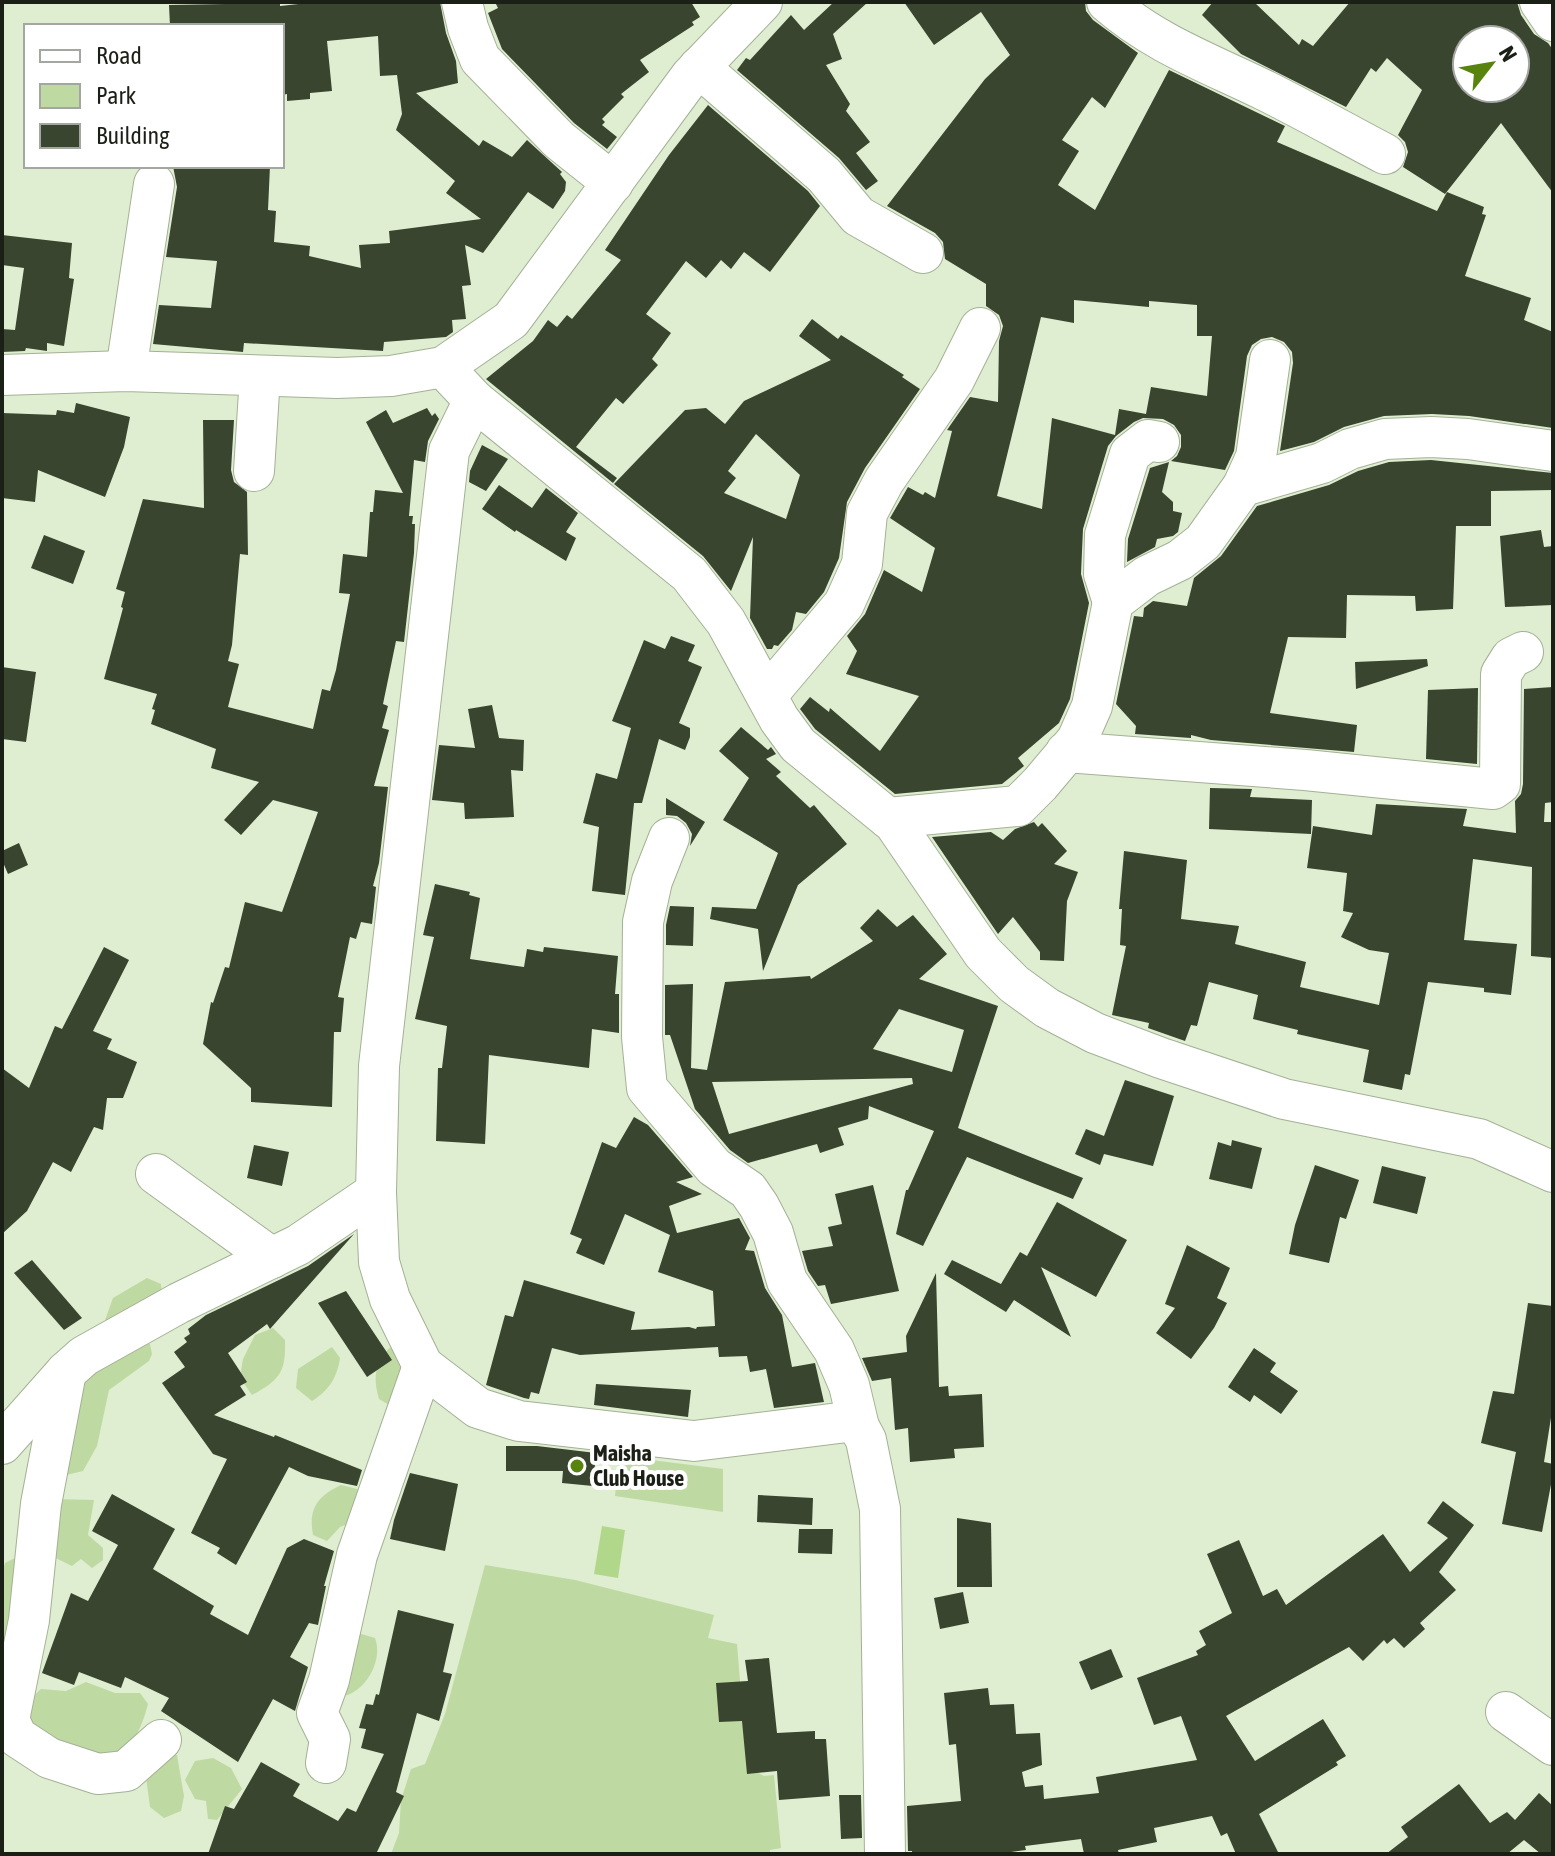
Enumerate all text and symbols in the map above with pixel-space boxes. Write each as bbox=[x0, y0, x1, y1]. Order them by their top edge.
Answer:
legend bbox=[24, 24, 284, 168]
north arrow bbox=[1451, 24, 1531, 104]
text: N bbox=[1494, 41, 1523, 66]
text: Road bbox=[96, 42, 142, 69]
text: Park bbox=[96, 82, 137, 109]
text: Building bbox=[96, 122, 170, 149]
place label: Maisha Club House bbox=[593, 1440, 684, 1491]
marker: Maisha Club House bbox=[568, 1457, 586, 1475]

